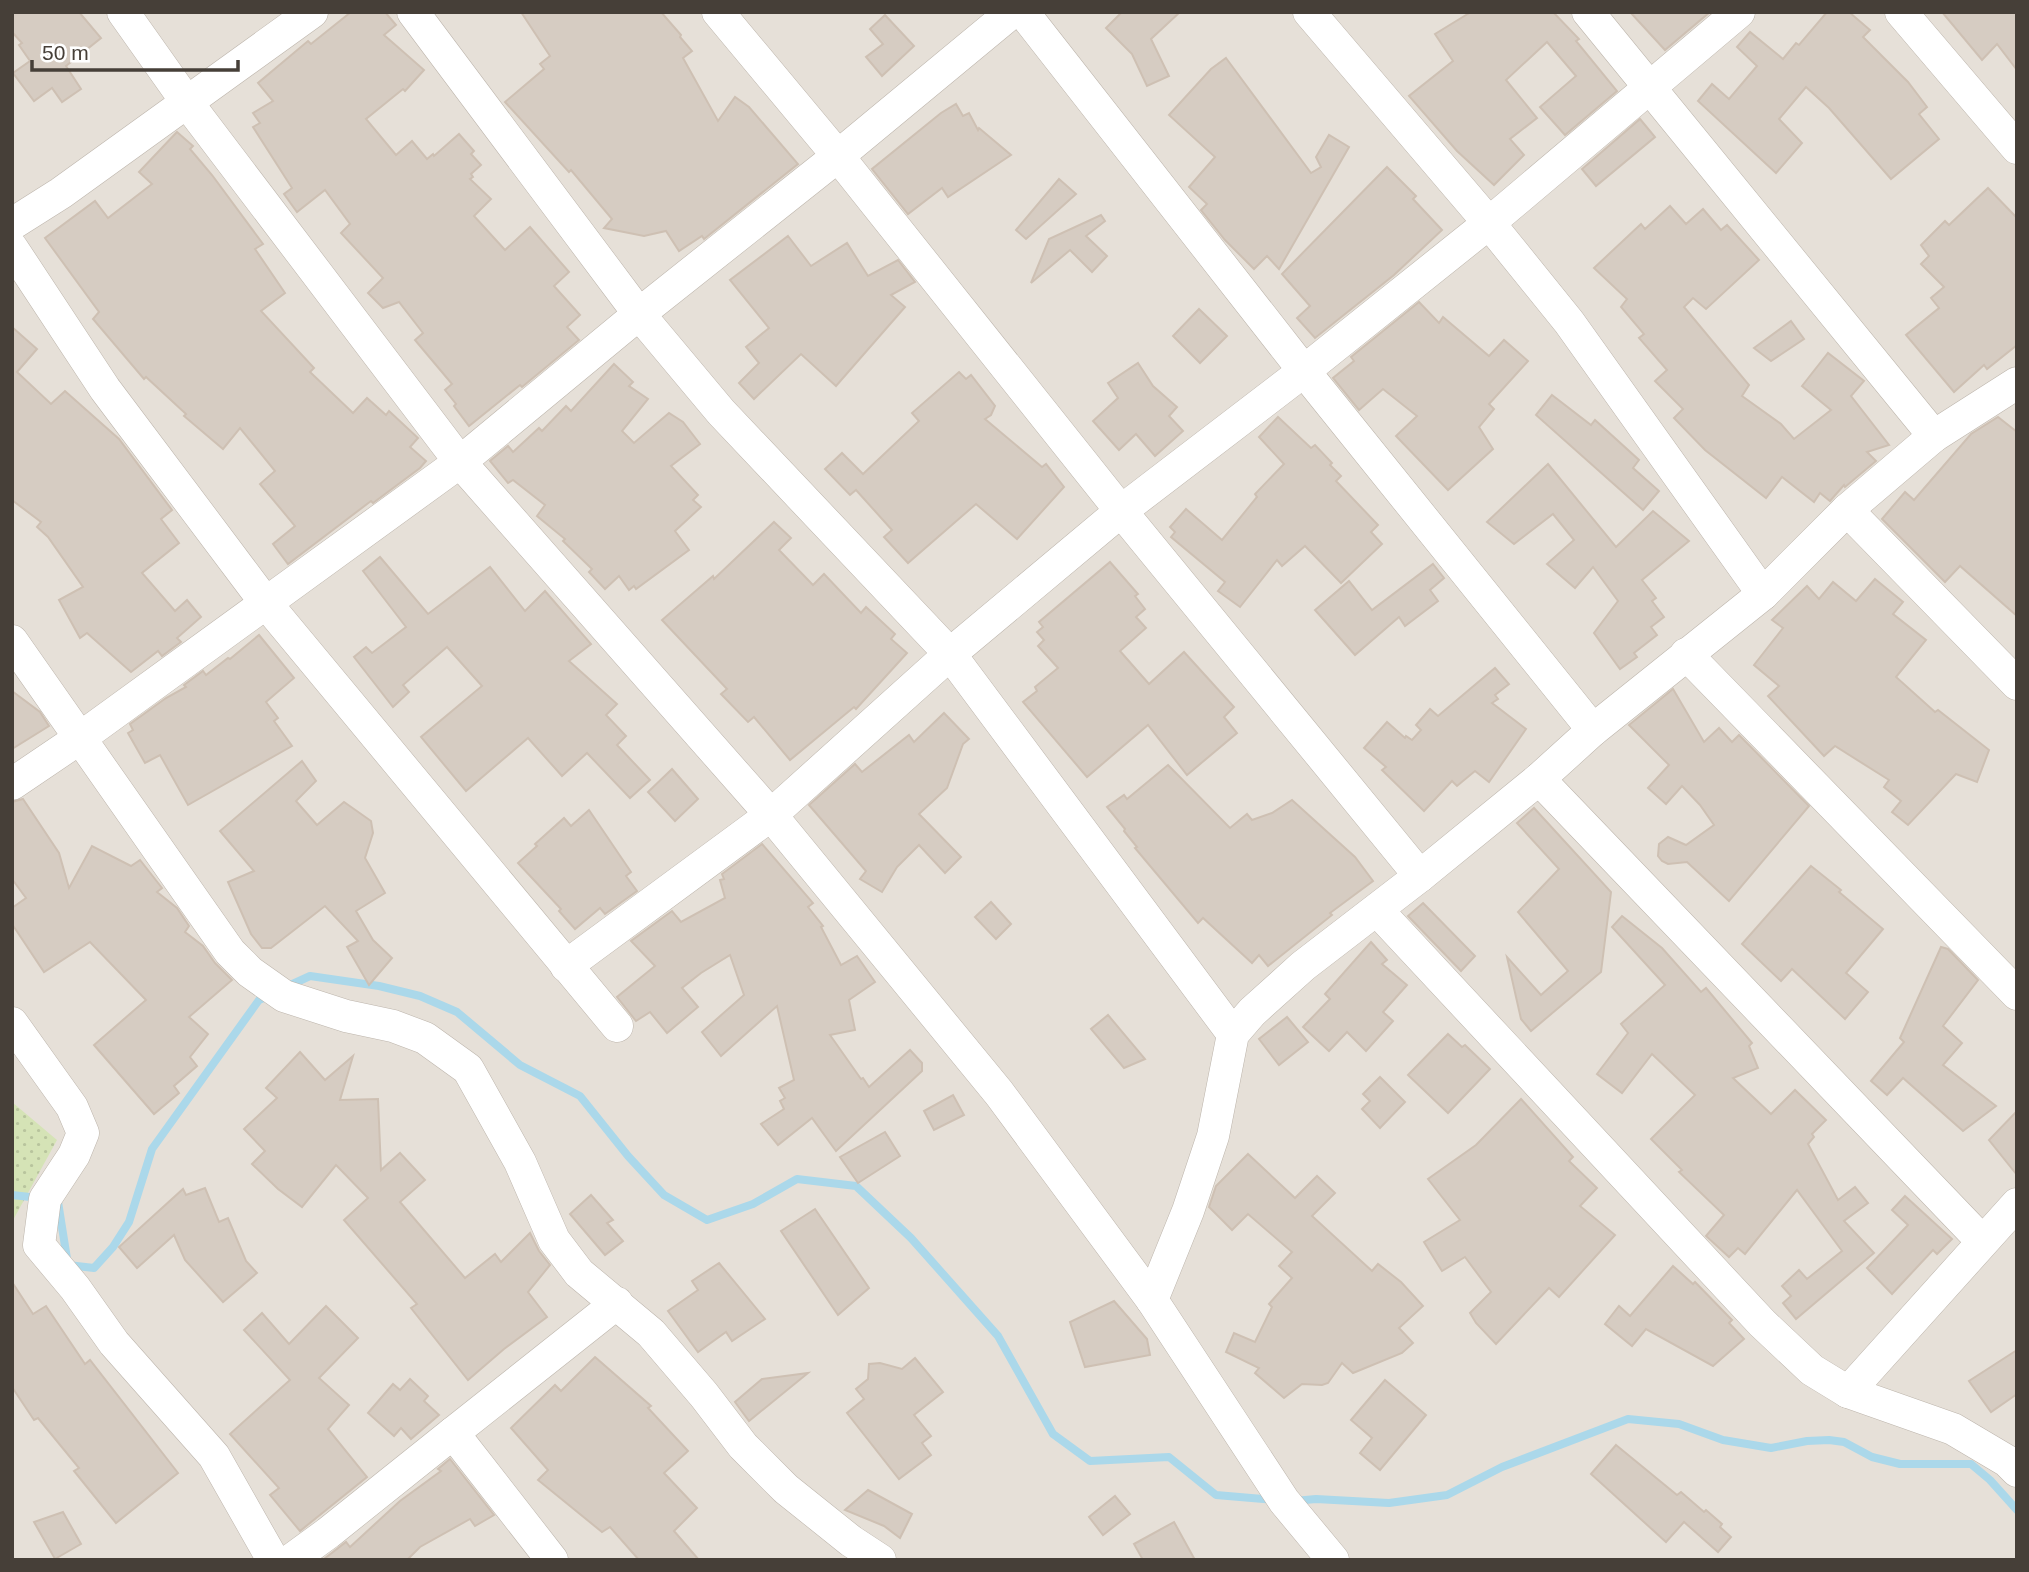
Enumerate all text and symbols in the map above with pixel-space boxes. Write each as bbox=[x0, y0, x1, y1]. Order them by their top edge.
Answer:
scale bar bbox=[32, 28, 238, 72]
text: 50 m bbox=[42, 41, 89, 64]

